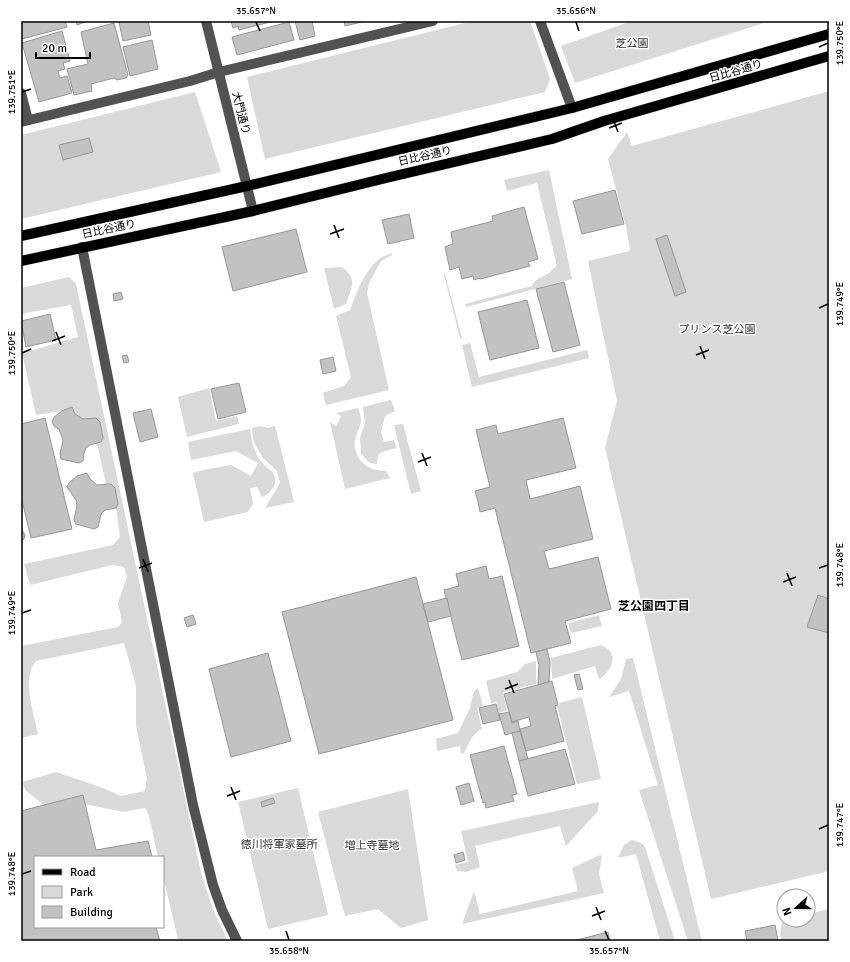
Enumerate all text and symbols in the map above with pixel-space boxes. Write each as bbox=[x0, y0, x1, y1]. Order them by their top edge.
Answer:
text: 35.657°N bbox=[236, 5, 276, 17]
text: 35.656°N bbox=[556, 5, 596, 17]
text: 139.750°E bbox=[834, 20, 846, 65]
scale bar bbox=[36, 34, 90, 60]
park label: 芝公園 bbox=[616, 37, 649, 50]
text: 20 m bbox=[42, 41, 67, 56]
street label: 日比谷通り bbox=[708, 57, 764, 85]
text: 139.751°E bbox=[6, 69, 18, 114]
street label: 大門通り bbox=[229, 90, 253, 136]
street label: 日比谷通り bbox=[397, 143, 453, 169]
street label: 日比谷通り bbox=[81, 217, 137, 241]
text: 139.749°E bbox=[834, 281, 846, 326]
park label: プリンス芝公園 bbox=[679, 323, 755, 336]
text: 139.750°E bbox=[6, 330, 18, 375]
text: 139.748°E bbox=[834, 542, 846, 587]
text: 139.749°E bbox=[6, 590, 18, 635]
district label: 芝公園四丁目 bbox=[618, 599, 690, 614]
text: 139.747°E bbox=[834, 802, 846, 847]
park label: 徳川将軍家墓所 bbox=[241, 838, 318, 851]
park label: 増上寺墓地 bbox=[345, 839, 400, 852]
text: 139.748°E bbox=[6, 851, 18, 896]
legend bbox=[34, 856, 164, 928]
text: Road bbox=[70, 865, 96, 880]
text: Park bbox=[70, 885, 93, 900]
north arrow bbox=[776, 888, 816, 928]
text: Building bbox=[70, 905, 113, 920]
text: N bbox=[780, 906, 795, 917]
text: 35.658°N bbox=[269, 945, 309, 957]
text: 35.657°N bbox=[589, 945, 629, 957]

